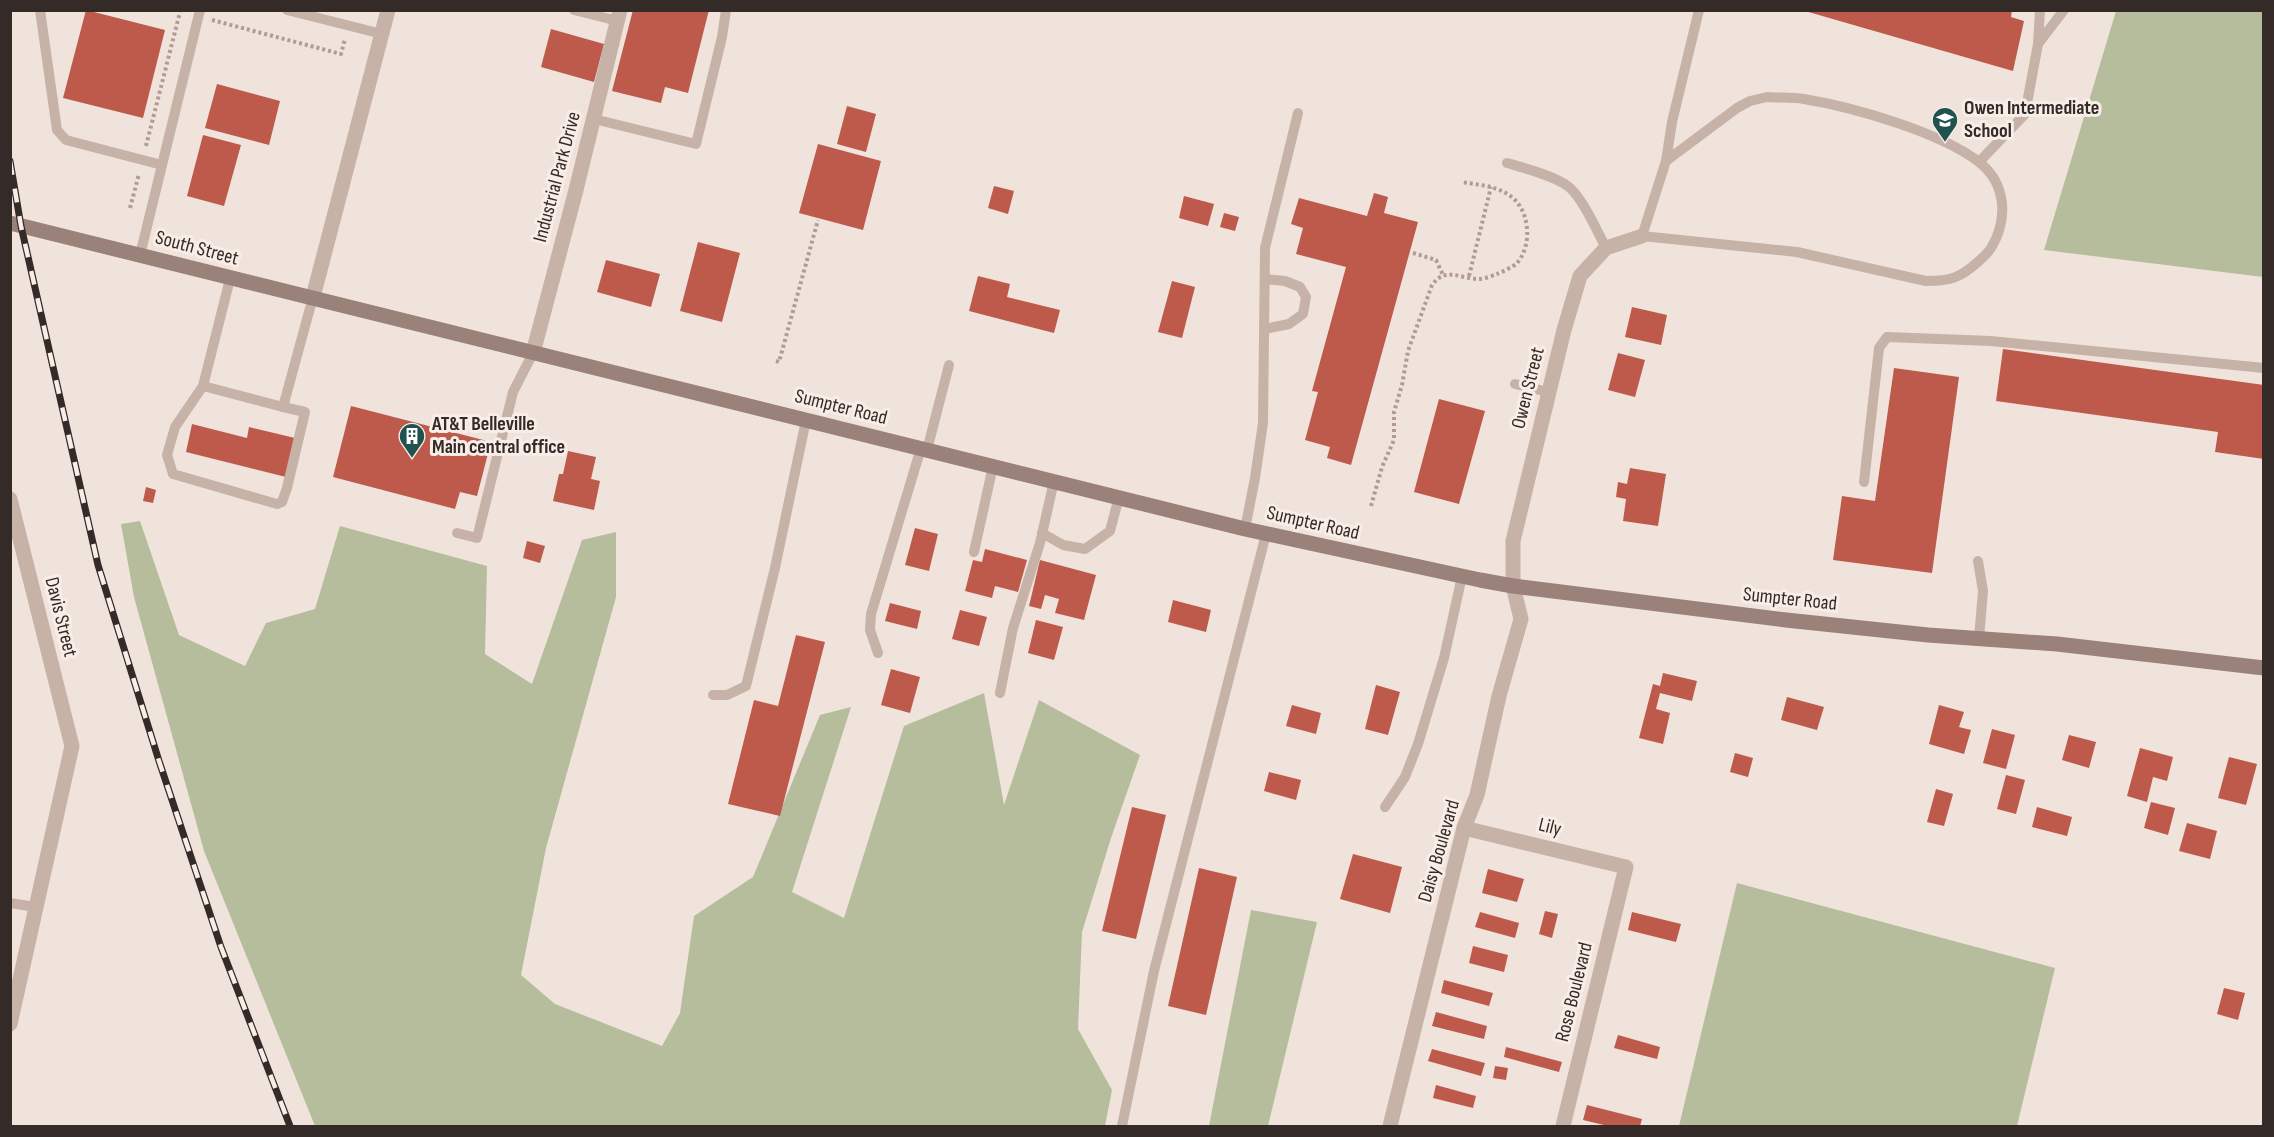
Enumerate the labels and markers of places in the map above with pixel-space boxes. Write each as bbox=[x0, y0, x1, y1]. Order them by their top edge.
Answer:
place label: Owen Intermediate School bbox=[1964, 96, 2099, 143]
school or university icon: Owen Intermediate School bbox=[1930, 105, 1960, 143]
place label: AT&T Belleville Main central office bbox=[431, 412, 565, 459]
building icon: AT&T Belleville Main central office bbox=[397, 421, 427, 459]

